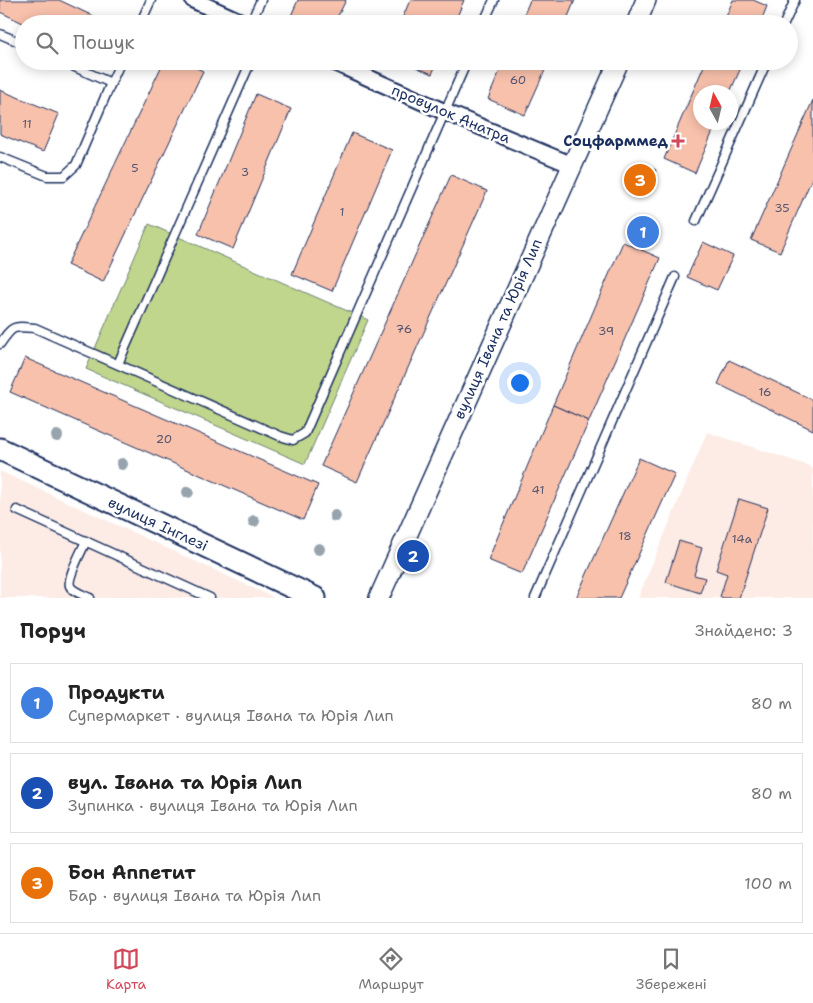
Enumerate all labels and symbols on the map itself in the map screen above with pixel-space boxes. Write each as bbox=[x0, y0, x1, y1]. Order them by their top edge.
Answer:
house number: 60 bbox=[510, 72, 526, 88]
street label: провулок Анатра bbox=[389, 80, 514, 148]
north arrow bbox=[693, 85, 738, 130]
house number: 11 bbox=[22, 116, 32, 132]
place label: Соцфарммед bbox=[563, 131, 669, 151]
marker: Соцфарммед bbox=[672, 135, 684, 147]
house number: 5 bbox=[131, 160, 139, 176]
pin: 3 bbox=[624, 161, 656, 199]
house number: 3 bbox=[241, 164, 249, 180]
house number: 35 bbox=[774, 200, 790, 216]
house number: 1 bbox=[339, 204, 345, 220]
pin: 1 bbox=[627, 213, 659, 251]
street label: вулиця Івана та Юрія Лип bbox=[449, 236, 547, 422]
house number: 76 bbox=[396, 321, 412, 337]
house number: 39 bbox=[598, 323, 614, 339]
your location bbox=[507, 370, 533, 396]
house number: 16 bbox=[758, 384, 772, 400]
house number: 20 bbox=[156, 431, 172, 447]
house number: 41 bbox=[532, 482, 544, 498]
street label: вулиця Інглезі bbox=[105, 492, 211, 556]
house number: 18 bbox=[618, 528, 632, 544]
house number: 14а bbox=[732, 531, 753, 547]
pin: 2 bbox=[397, 537, 429, 575]

